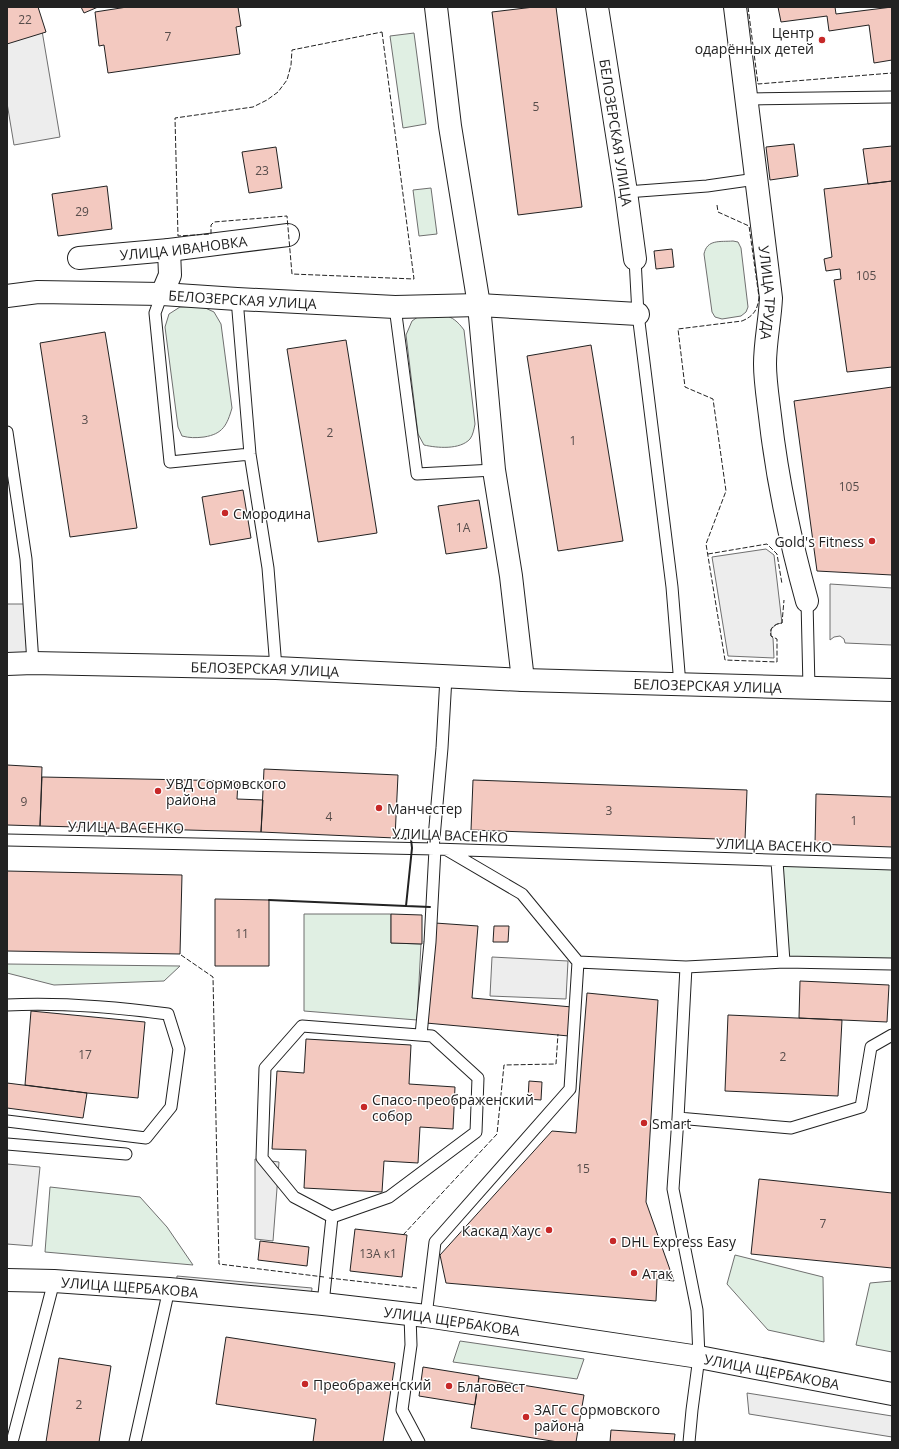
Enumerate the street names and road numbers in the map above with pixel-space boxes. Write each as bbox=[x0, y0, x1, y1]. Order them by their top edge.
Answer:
street label: БЕЛОЗЕРСКАЯ УЛИЦА bbox=[596, 58, 637, 207]
street label: УЛИЦА ИВАНОВКА bbox=[119, 231, 248, 264]
street label: УЛИЦА ТРУДА bbox=[755, 244, 781, 341]
street label: БЕЛОЗЕРСКАЯ УЛИЦА bbox=[168, 285, 317, 313]
street label: БЕЛОЗЕРСКАЯ УЛИЦА bbox=[190, 657, 340, 681]
street label: БЕЛОЗЕРСКАЯ УЛИЦА bbox=[633, 673, 782, 697]
street label: УЛИЦА ВАСЕНКО bbox=[68, 816, 184, 838]
street label: УЛИЦА ВАСЕНКО bbox=[392, 823, 508, 847]
street label: УЛИЦА ВАСЕНКО bbox=[716, 833, 832, 857]
street label: УЛИЦА ЩЕРБАКОВА bbox=[61, 1272, 199, 1301]
street label: УЛИЦА ЩЕРБАКОВА bbox=[383, 1302, 522, 1340]
street label: УЛИЦА ЩЕРБАКОВА bbox=[703, 1349, 841, 1393]

